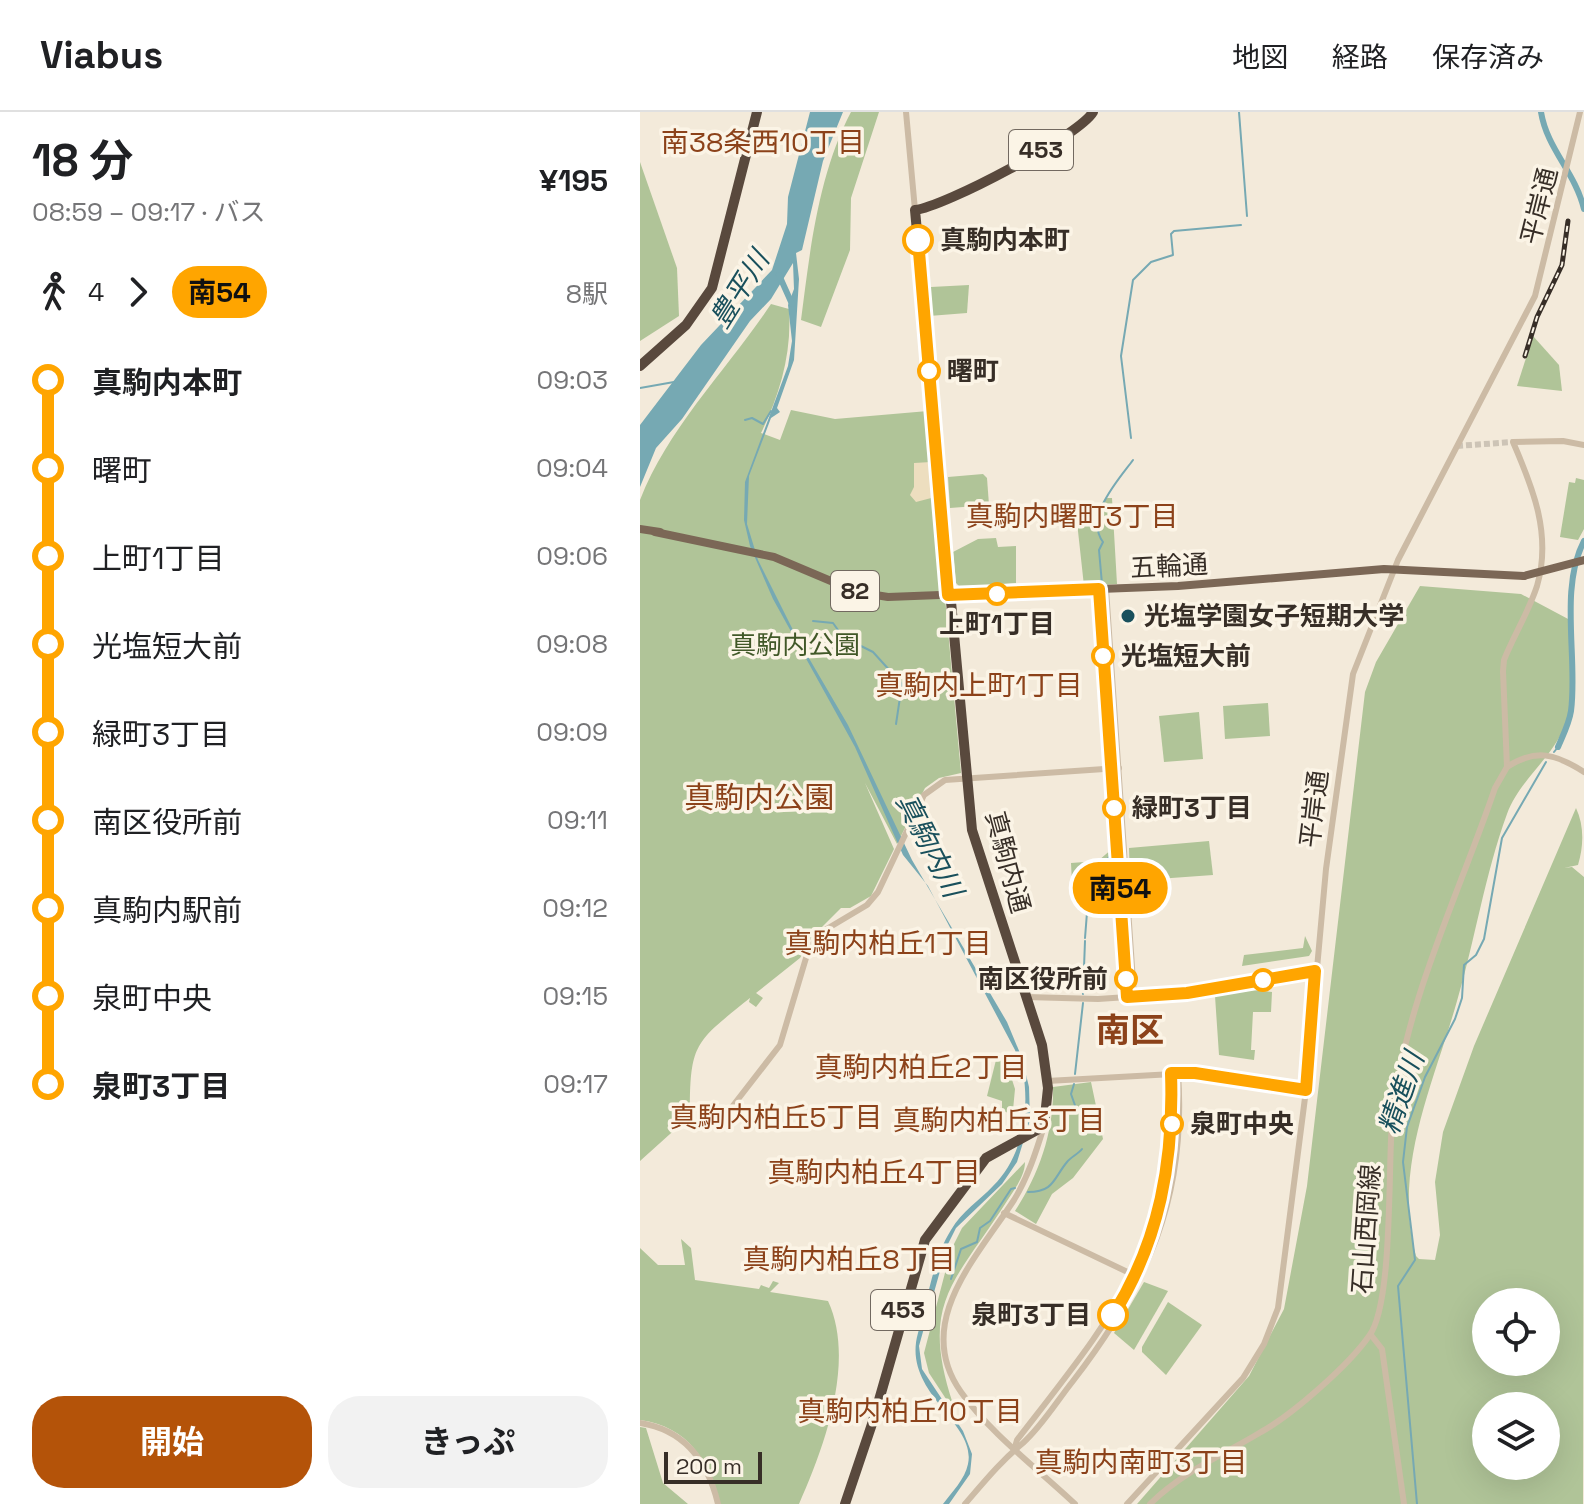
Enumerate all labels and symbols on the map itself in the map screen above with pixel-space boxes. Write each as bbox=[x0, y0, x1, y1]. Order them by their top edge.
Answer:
district label: 南38条西10丁目 bbox=[661, 124, 865, 160]
road number: 453 bbox=[1009, 130, 1073, 170]
street label: 平岸通 bbox=[1513, 164, 1565, 248]
place label: 真駒内本町 bbox=[940, 223, 1070, 257]
marker: 真駒内本町 bbox=[903, 225, 933, 255]
water label: 豊平川 bbox=[701, 241, 778, 334]
place label: 曙町 bbox=[947, 354, 999, 388]
marker: 曙町 bbox=[918, 360, 940, 382]
district label: 真駒内曙町3丁目 bbox=[966, 498, 1178, 534]
street label: 五輪通 bbox=[1129, 547, 1209, 585]
road number: 82 bbox=[831, 571, 879, 611]
marker: 上町1丁目 bbox=[986, 583, 1008, 605]
place label: 光塩学園女子短期大学 bbox=[1144, 599, 1404, 633]
place label: 上町1丁目 bbox=[939, 607, 1055, 641]
marker: 光塩学園女子短期大学 bbox=[1119, 607, 1137, 625]
park label: 真駒内公園 bbox=[730, 628, 860, 662]
place label: 光塩短大前 bbox=[1121, 639, 1251, 673]
marker: 光塩短大前 bbox=[1092, 645, 1114, 667]
district label: 真駒内上町1丁目 bbox=[875, 667, 1083, 703]
street label: 平岸通 bbox=[1292, 768, 1336, 850]
district label: 真駒内公園 bbox=[684, 778, 834, 817]
water label: 真駒内川 bbox=[889, 787, 973, 906]
place label: 緑町3丁目 bbox=[1132, 791, 1252, 825]
marker: 緑町3丁目 bbox=[1103, 797, 1125, 819]
street label: 真駒内通 bbox=[978, 807, 1038, 917]
line badge: 南54 bbox=[1074, 862, 1166, 914]
district label: 真駒内柏丘1丁目 bbox=[784, 925, 992, 961]
place label: 南区役所前 bbox=[978, 962, 1108, 996]
marker: 南区役所前 bbox=[1115, 968, 1137, 990]
unlabelled marker bbox=[1252, 969, 1274, 991]
district label: 南区 bbox=[1096, 1009, 1164, 1052]
water label: 精進川 bbox=[1370, 1045, 1433, 1139]
district label: 真駒内柏丘2丁目 bbox=[815, 1049, 1027, 1085]
district label: 真駒内柏丘5丁目 bbox=[670, 1099, 882, 1135]
district label: 真駒内柏丘3丁目 bbox=[893, 1102, 1105, 1138]
place label: 泉町中央 bbox=[1190, 1107, 1294, 1141]
marker: 泉町中央 bbox=[1161, 1113, 1183, 1135]
district label: 真駒内柏丘4丁目 bbox=[767, 1154, 981, 1190]
street label: 石山西岡線 bbox=[1345, 1163, 1387, 1295]
district label: 真駒内柏丘8丁目 bbox=[742, 1241, 956, 1277]
road number: 453 bbox=[871, 1290, 935, 1330]
place label: 泉町3丁目 bbox=[971, 1298, 1091, 1332]
marker: 泉町3丁目 bbox=[1098, 1300, 1128, 1330]
district label: 真駒内柏丘10丁目 bbox=[797, 1393, 1023, 1429]
district label: 真駒内南町3丁目 bbox=[1035, 1444, 1247, 1480]
scale bar bbox=[664, 1448, 762, 1484]

